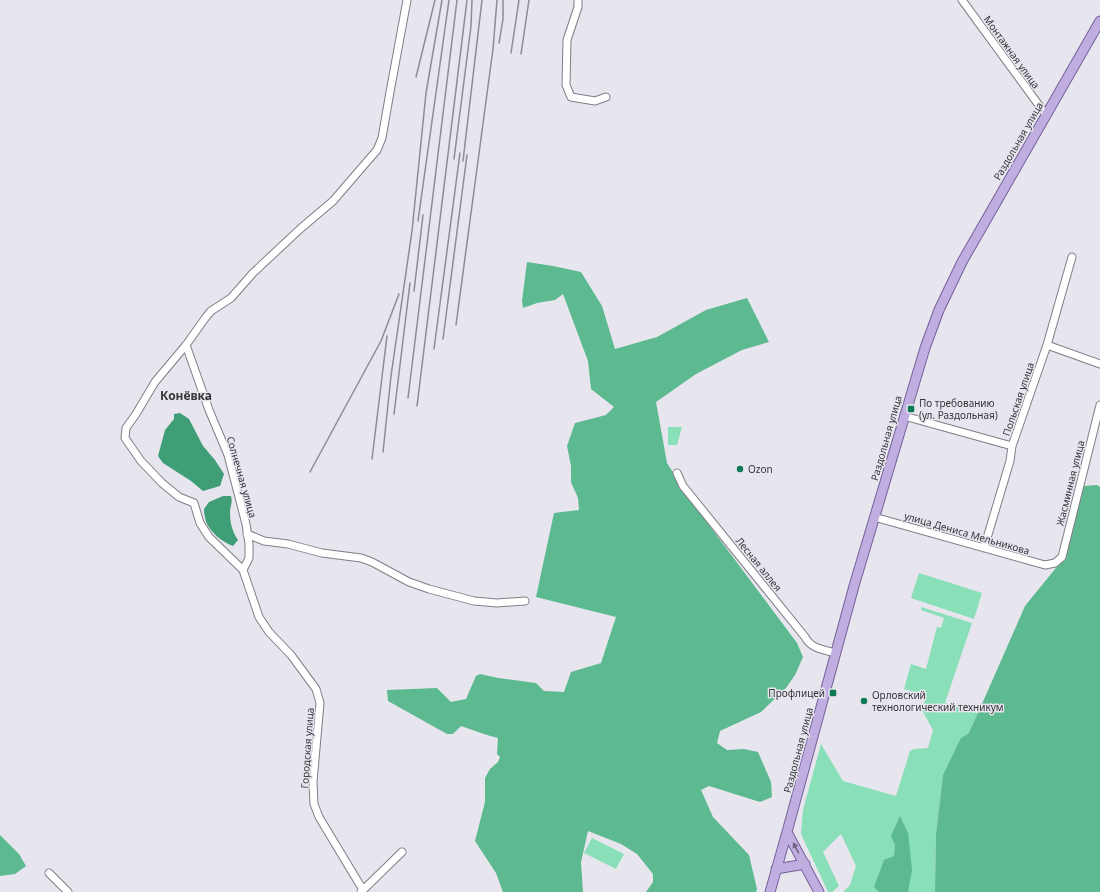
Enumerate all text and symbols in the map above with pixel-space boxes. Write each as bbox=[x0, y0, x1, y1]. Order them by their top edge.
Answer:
street label: Монтажная улица bbox=[981, 13, 1043, 91]
street label: Раздольная улица bbox=[990, 99, 1046, 183]
street label: Польская улица bbox=[999, 360, 1037, 438]
district label: Конёвка bbox=[160, 387, 212, 404]
street label: Раздольная улица bbox=[867, 394, 905, 482]
place label: По требованию (ул. Раздольная) bbox=[919, 396, 998, 422]
marker: По требованию (ул. Раздольная) bbox=[906, 404, 916, 414]
street label: Солнечная улица bbox=[224, 435, 260, 519]
street label: Жасминная улица bbox=[1053, 439, 1087, 527]
place label: Ozon bbox=[748, 462, 773, 476]
marker: Ozon bbox=[735, 464, 745, 474]
street label: улица Дениса Мельникова bbox=[903, 508, 1031, 558]
street label: Лесная аллея bbox=[733, 534, 785, 594]
place label: Профлицей bbox=[768, 686, 825, 700]
marker: Профлицей bbox=[828, 688, 838, 698]
place label: Орловский технологический техникум bbox=[872, 688, 1004, 714]
marker: Орловский технологический техникум bbox=[859, 696, 869, 706]
street label: Раздольная улица bbox=[780, 706, 816, 794]
street label: Городская улица bbox=[297, 707, 317, 789]
one-way arrow bbox=[793, 843, 799, 854]

